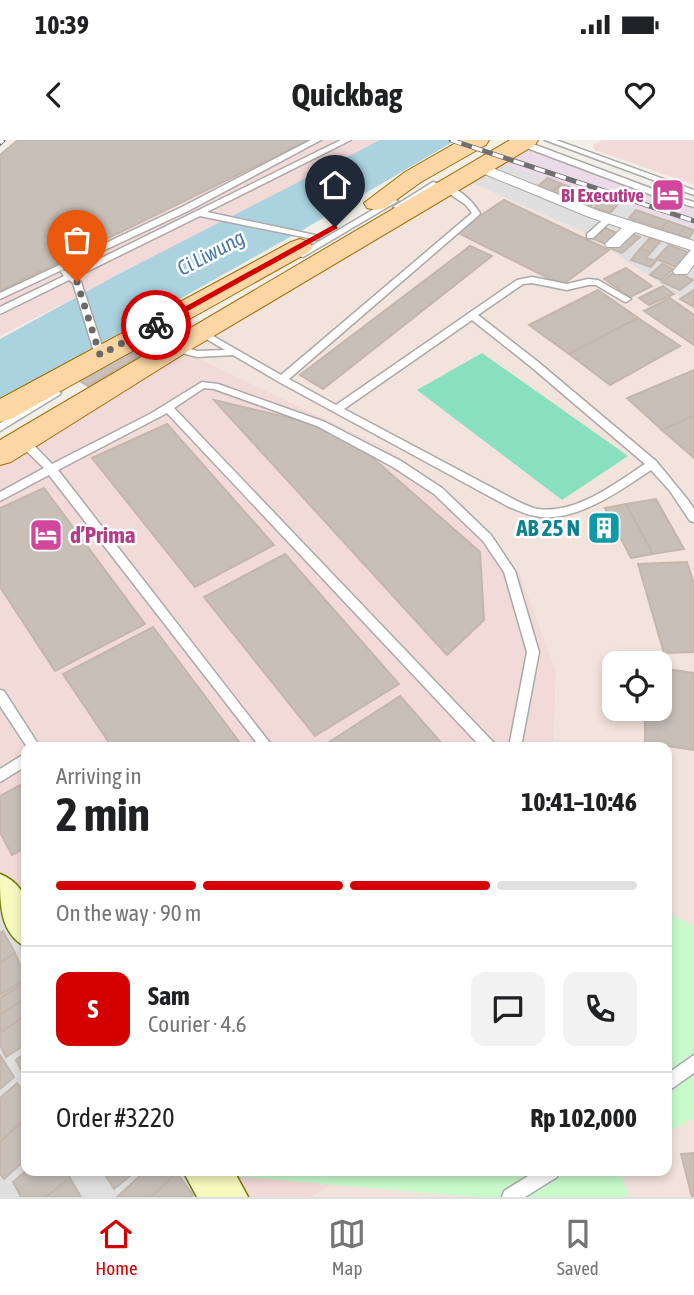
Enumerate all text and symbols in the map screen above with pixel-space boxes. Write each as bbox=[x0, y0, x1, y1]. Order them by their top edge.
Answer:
text: 10:39 bbox=[35, 10, 89, 40]
icon: back bbox=[35, 76, 73, 114]
text: Quickbag bbox=[291, 76, 403, 113]
icon: heart bbox=[621, 76, 659, 114]
pin bbox=[305, 155, 365, 227]
icon: home bbox=[316, 166, 354, 204]
hotel icon: BI Executive bbox=[649, 176, 687, 214]
place label: BI Executive bbox=[561, 184, 644, 206]
pin bbox=[47, 210, 107, 282]
icon: bag bbox=[58, 221, 96, 259]
water label: Ci Liwung bbox=[173, 224, 248, 280]
courier bbox=[121, 290, 191, 360]
icon: bike bbox=[137, 306, 175, 344]
building icon: AB 25 N bbox=[585, 509, 623, 547]
place label: AB 25 N bbox=[515, 515, 580, 541]
hotel icon: d’Prima bbox=[27, 516, 65, 554]
place label: d’Prima bbox=[70, 522, 136, 548]
map controls bbox=[602, 651, 672, 721]
button: locate bbox=[602, 651, 672, 721]
text: Arriving in bbox=[56, 763, 142, 789]
text: 10:41–10:46 bbox=[521, 787, 637, 817]
text: 2 min bbox=[56, 788, 150, 841]
text: On the way · 90 m bbox=[56, 900, 201, 926]
button: chat bbox=[471, 972, 545, 1046]
button: phone bbox=[563, 972, 637, 1046]
text: Sam bbox=[148, 981, 190, 1011]
text: S bbox=[88, 994, 98, 1024]
text: Courier · 4.6 bbox=[148, 1011, 247, 1037]
text: Order #3220 bbox=[56, 1103, 175, 1133]
text: Rp 102,000 bbox=[530, 1103, 637, 1133]
tab: Home bbox=[95, 1215, 138, 1279]
tab: Map bbox=[328, 1215, 366, 1279]
tab: Saved bbox=[557, 1215, 599, 1279]

